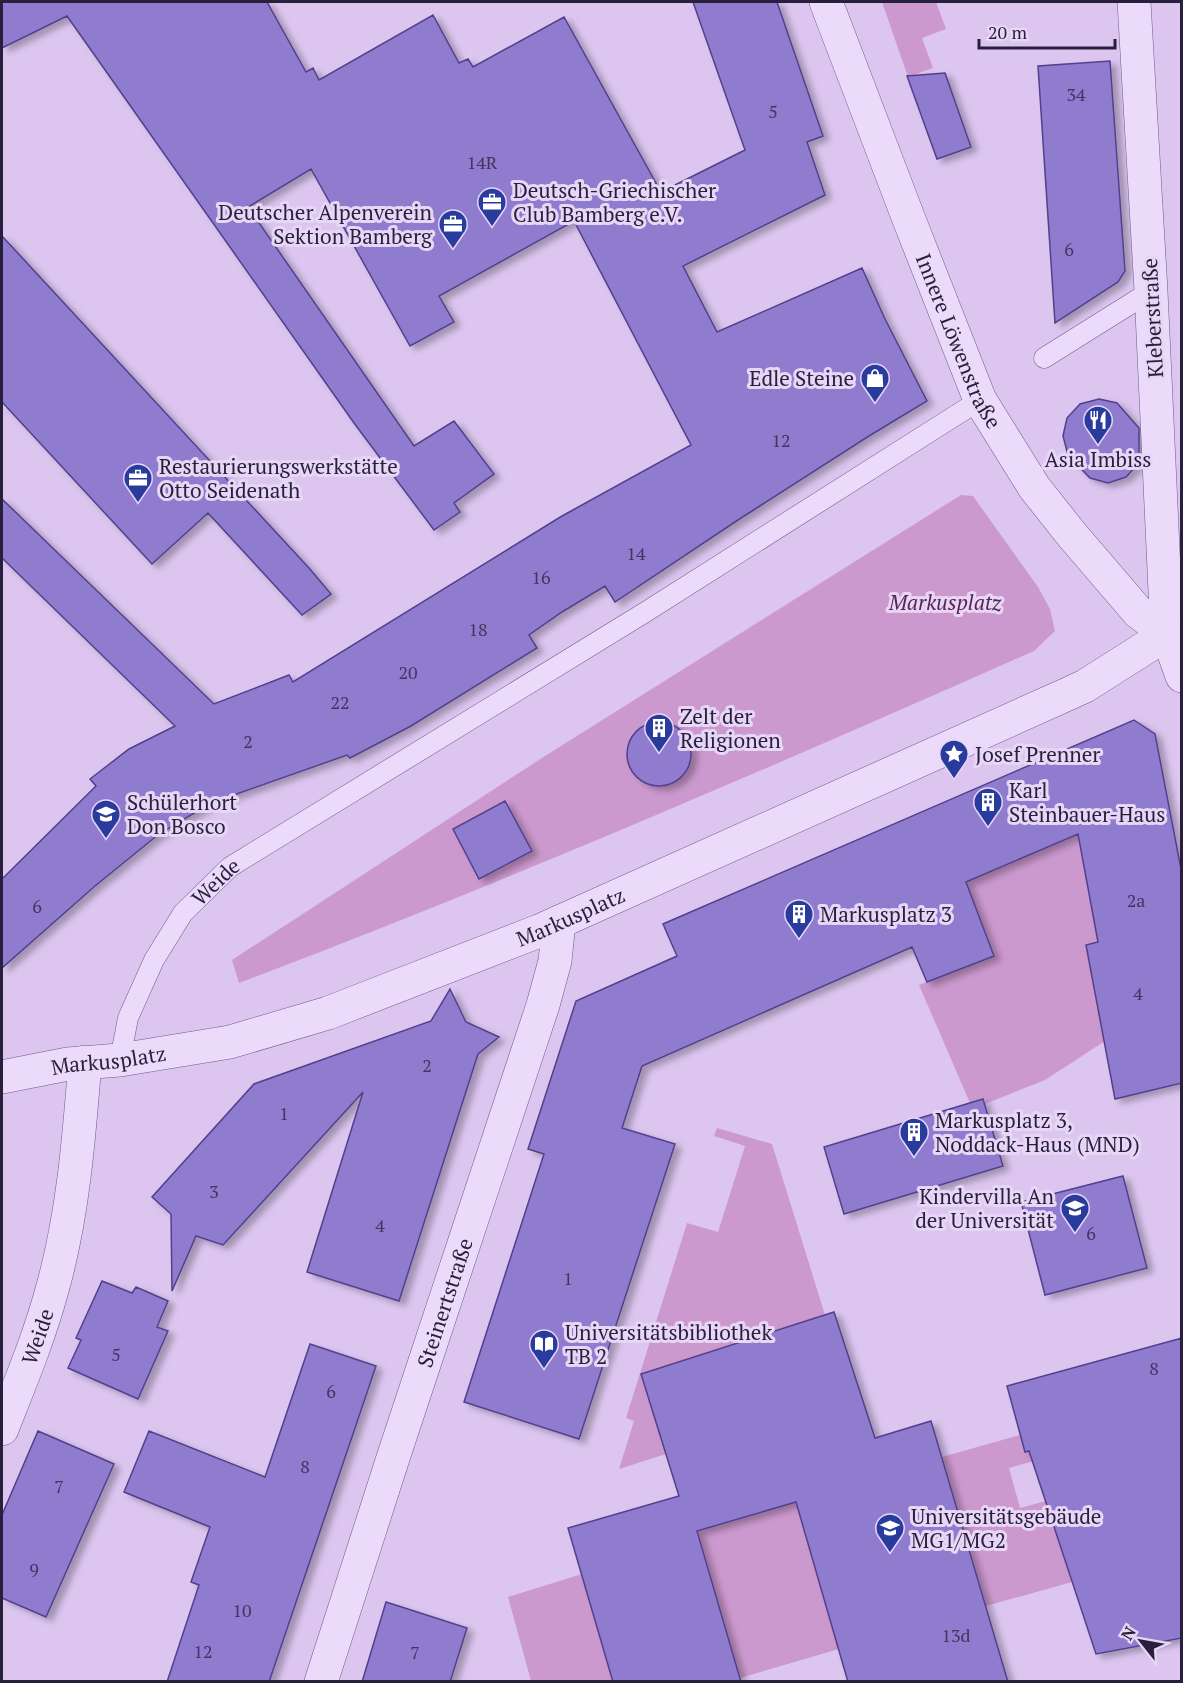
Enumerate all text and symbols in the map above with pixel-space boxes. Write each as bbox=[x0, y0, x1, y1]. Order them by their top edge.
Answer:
scale bar bbox=[979, 12, 1116, 50]
text: 20 m bbox=[988, 20, 1028, 44]
house number: 34 bbox=[1066, 82, 1086, 106]
house number: 5 bbox=[768, 99, 778, 123]
house number: 14R bbox=[467, 150, 498, 174]
place label: Deutsch-Griechischer Club Bamberg e.V. bbox=[513, 176, 716, 228]
office icon: Deutsch-Griechischer Club Bamberg e.V. bbox=[476, 186, 508, 228]
place label: Deutscher Alpenverein Sektion Bamberg bbox=[218, 198, 433, 250]
office icon: Deutscher Alpenverein Sektion Bamberg bbox=[437, 208, 469, 250]
house number: 6 bbox=[1064, 237, 1074, 261]
street label: Innere Löwenstraße bbox=[910, 249, 1008, 434]
street label: Kleberstraße bbox=[1135, 257, 1169, 379]
shop icon: Edle Steine bbox=[859, 362, 891, 404]
place label: Edle Steine bbox=[749, 364, 854, 392]
restaurant icon: Asia Imbiss bbox=[1082, 404, 1114, 446]
house number: 12 bbox=[771, 428, 791, 452]
place label: Asia Imbiss bbox=[1045, 445, 1151, 473]
place label: Restaurierungswerkstätte Otto Seidenath bbox=[159, 452, 398, 504]
office icon: Restaurierungswerkstätte Otto Seidenath bbox=[122, 462, 154, 504]
house number: 14 bbox=[626, 541, 646, 565]
house number: 16 bbox=[531, 565, 551, 589]
park label: Markusplatz bbox=[888, 588, 1002, 616]
house number: 18 bbox=[468, 617, 488, 641]
house number: 20 bbox=[398, 660, 418, 684]
house number: 22 bbox=[330, 690, 350, 714]
place label: Zelt der Religionen bbox=[680, 702, 781, 754]
building icon: Zelt der Religionen bbox=[643, 712, 675, 754]
house number: 2 bbox=[243, 729, 253, 753]
place icon: Josef Prenner bbox=[938, 738, 970, 780]
place label: Josef Prenner bbox=[975, 740, 1100, 768]
place label: Karl Steinbauer-Haus bbox=[1009, 776, 1165, 828]
building icon: Karl Steinbauer-Haus bbox=[972, 786, 1004, 828]
place label: Schülerhort Don Bosco bbox=[127, 788, 237, 840]
school or university icon: Schülerhort Don Bosco bbox=[90, 798, 122, 840]
street label: Weide bbox=[185, 851, 244, 911]
street label: Markusplatz bbox=[512, 880, 629, 953]
house number: 2a bbox=[1127, 888, 1145, 912]
house number: 6 bbox=[32, 894, 42, 918]
building icon: Markusplatz 3 bbox=[783, 898, 815, 940]
place label: Markusplatz 3 bbox=[820, 900, 952, 928]
house number: 4 bbox=[1133, 981, 1143, 1005]
street label: Markusplatz bbox=[48, 1039, 168, 1081]
house number: 2 bbox=[422, 1053, 432, 1077]
house number: 1 bbox=[279, 1101, 289, 1125]
place label: Markusplatz 3, Noddack-Haus (MND) bbox=[935, 1106, 1140, 1158]
building icon: Markusplatz 3, Noddack-Haus (MND) bbox=[898, 1116, 930, 1158]
house number: 3 bbox=[209, 1179, 219, 1203]
place label: Kindervilla An der Universität bbox=[915, 1182, 1055, 1234]
school or university icon: Kindervilla An der Universität bbox=[1059, 1192, 1091, 1234]
house number: 4 bbox=[375, 1213, 385, 1237]
house number: 6 bbox=[1086, 1221, 1096, 1245]
street label: Steinertstraße bbox=[410, 1234, 479, 1371]
house number: 1 bbox=[563, 1266, 573, 1290]
street label: Weide bbox=[15, 1305, 60, 1368]
place label: Universitätsbibliothek TB 2 bbox=[565, 1318, 772, 1370]
library icon: Universitätsbibliothek TB 2 bbox=[528, 1328, 560, 1370]
house number: 5 bbox=[111, 1342, 121, 1366]
house number: 8 bbox=[1149, 1356, 1159, 1380]
house number: 6 bbox=[326, 1379, 336, 1403]
house number: 8 bbox=[300, 1454, 310, 1478]
house number: 7 bbox=[54, 1474, 64, 1498]
place label: Universitätsgebäude MG1/MG2 bbox=[911, 1502, 1101, 1554]
school or university icon: Universitätsgebäude MG1/MG2 bbox=[874, 1512, 906, 1554]
house number: 9 bbox=[29, 1557, 39, 1581]
house number: 10 bbox=[232, 1598, 252, 1622]
north arrow bbox=[1111, 1611, 1171, 1671]
text: N bbox=[1116, 1622, 1141, 1644]
house number: 13d bbox=[941, 1623, 971, 1647]
house number: 12 bbox=[193, 1639, 213, 1663]
house number: 7 bbox=[410, 1640, 420, 1664]

